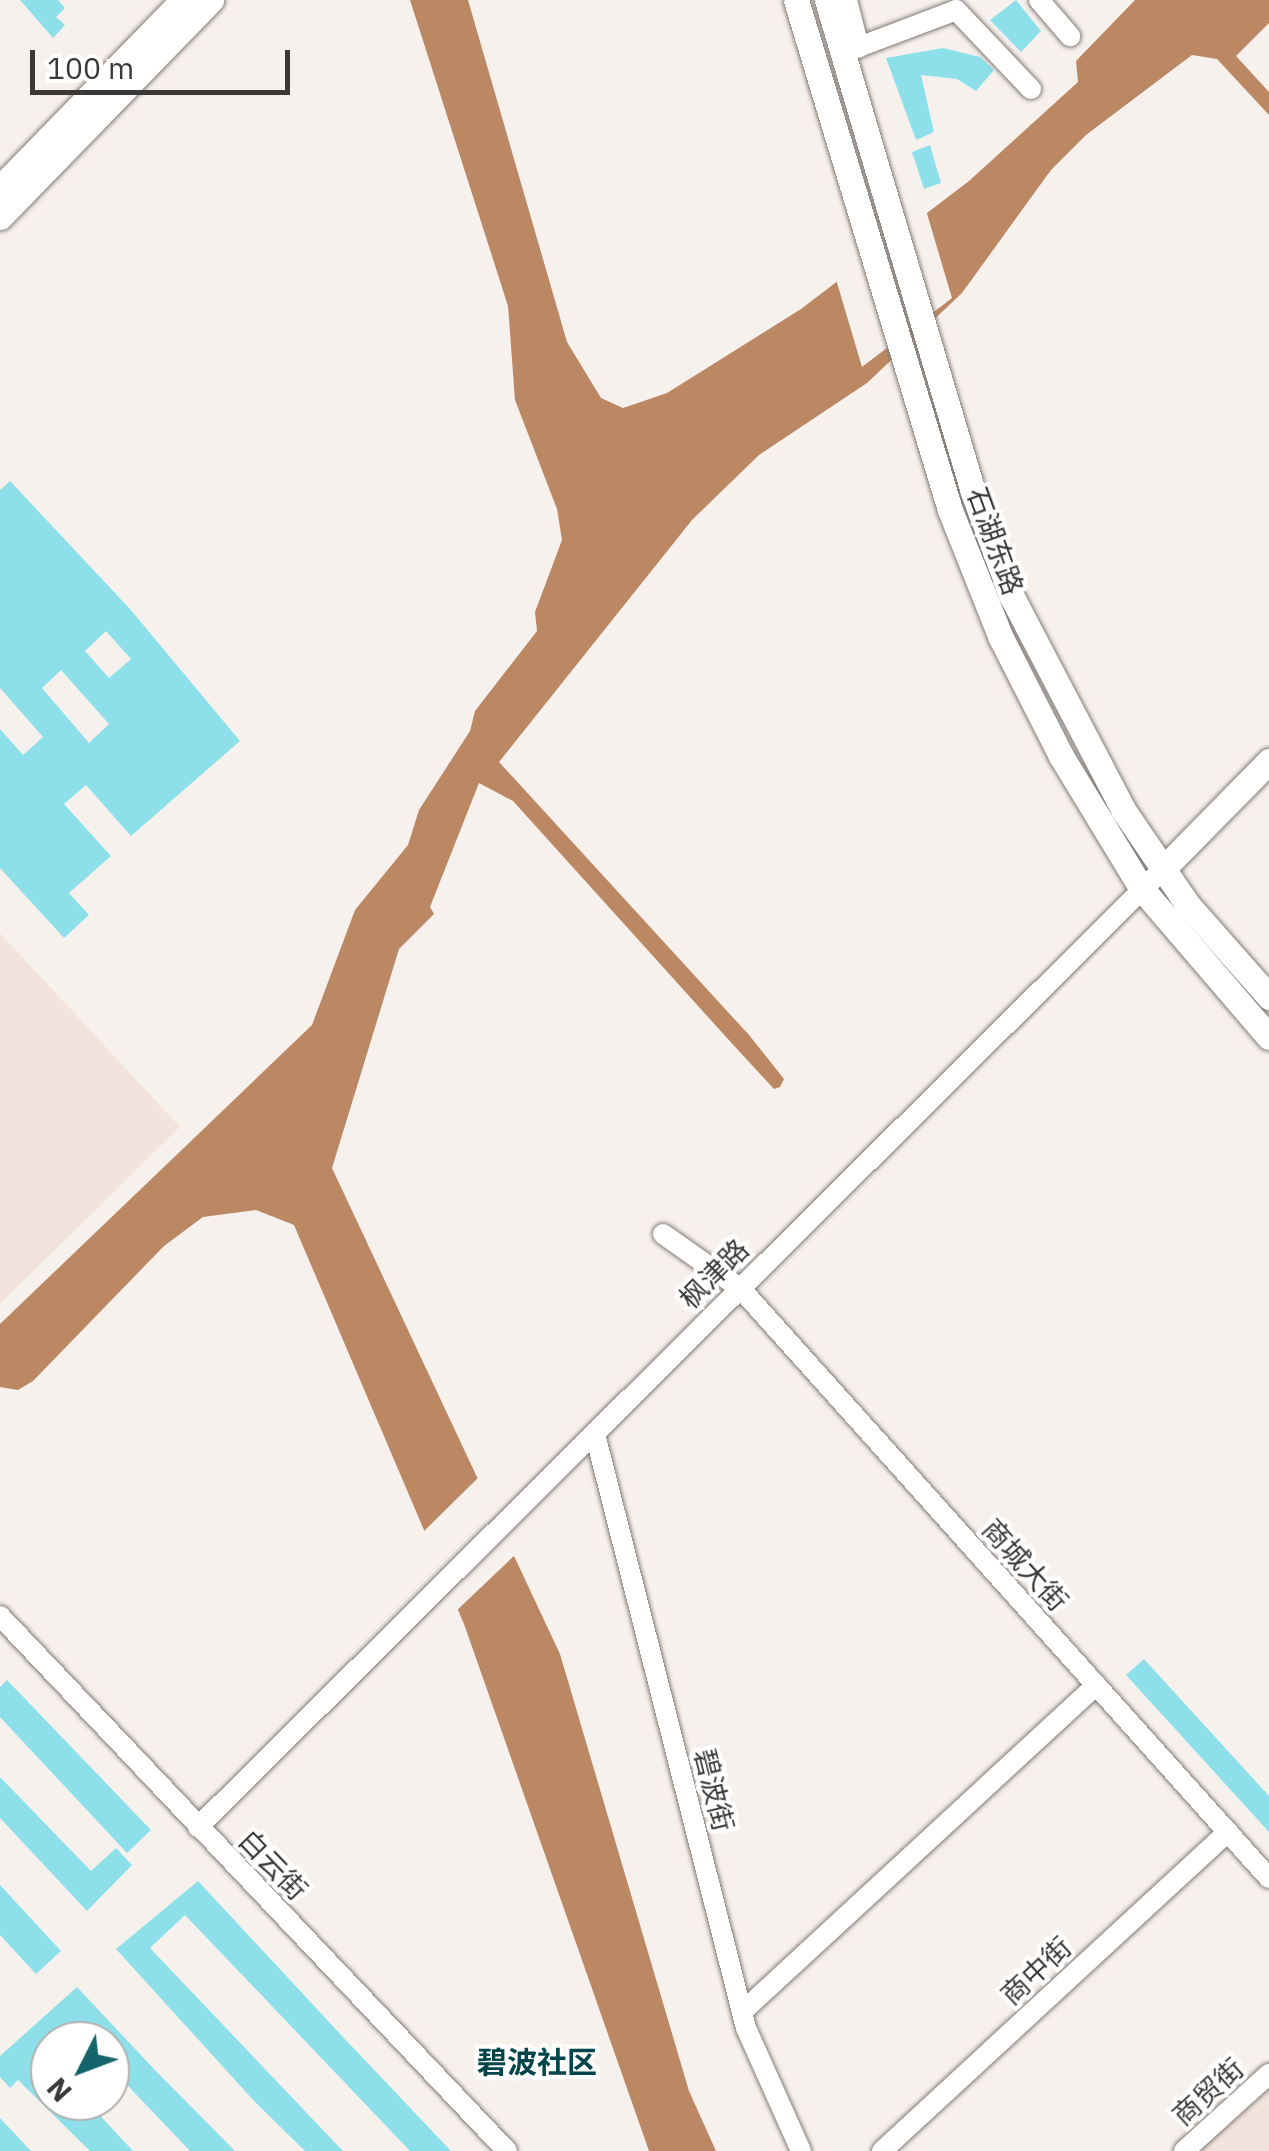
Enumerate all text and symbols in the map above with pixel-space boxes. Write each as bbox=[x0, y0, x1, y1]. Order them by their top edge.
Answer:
scale bar bbox=[35, 30, 295, 92]
text: 100 m bbox=[47, 48, 134, 87]
street label: 石湖东路 bbox=[960, 483, 1030, 599]
street label: 枫津路 bbox=[672, 1232, 756, 1316]
street label: 商城大街 bbox=[975, 1512, 1075, 1618]
street label: 碧波街 bbox=[688, 1745, 740, 1835]
street label: 白云街 bbox=[232, 1823, 314, 1907]
street label: 商中街 bbox=[994, 1930, 1078, 2012]
north arrow bbox=[30, 2021, 130, 2121]
district label: 碧波社区 bbox=[477, 2044, 597, 2080]
street label: 商贸街 bbox=[1166, 2051, 1250, 2133]
text: N bbox=[38, 2070, 79, 2110]

